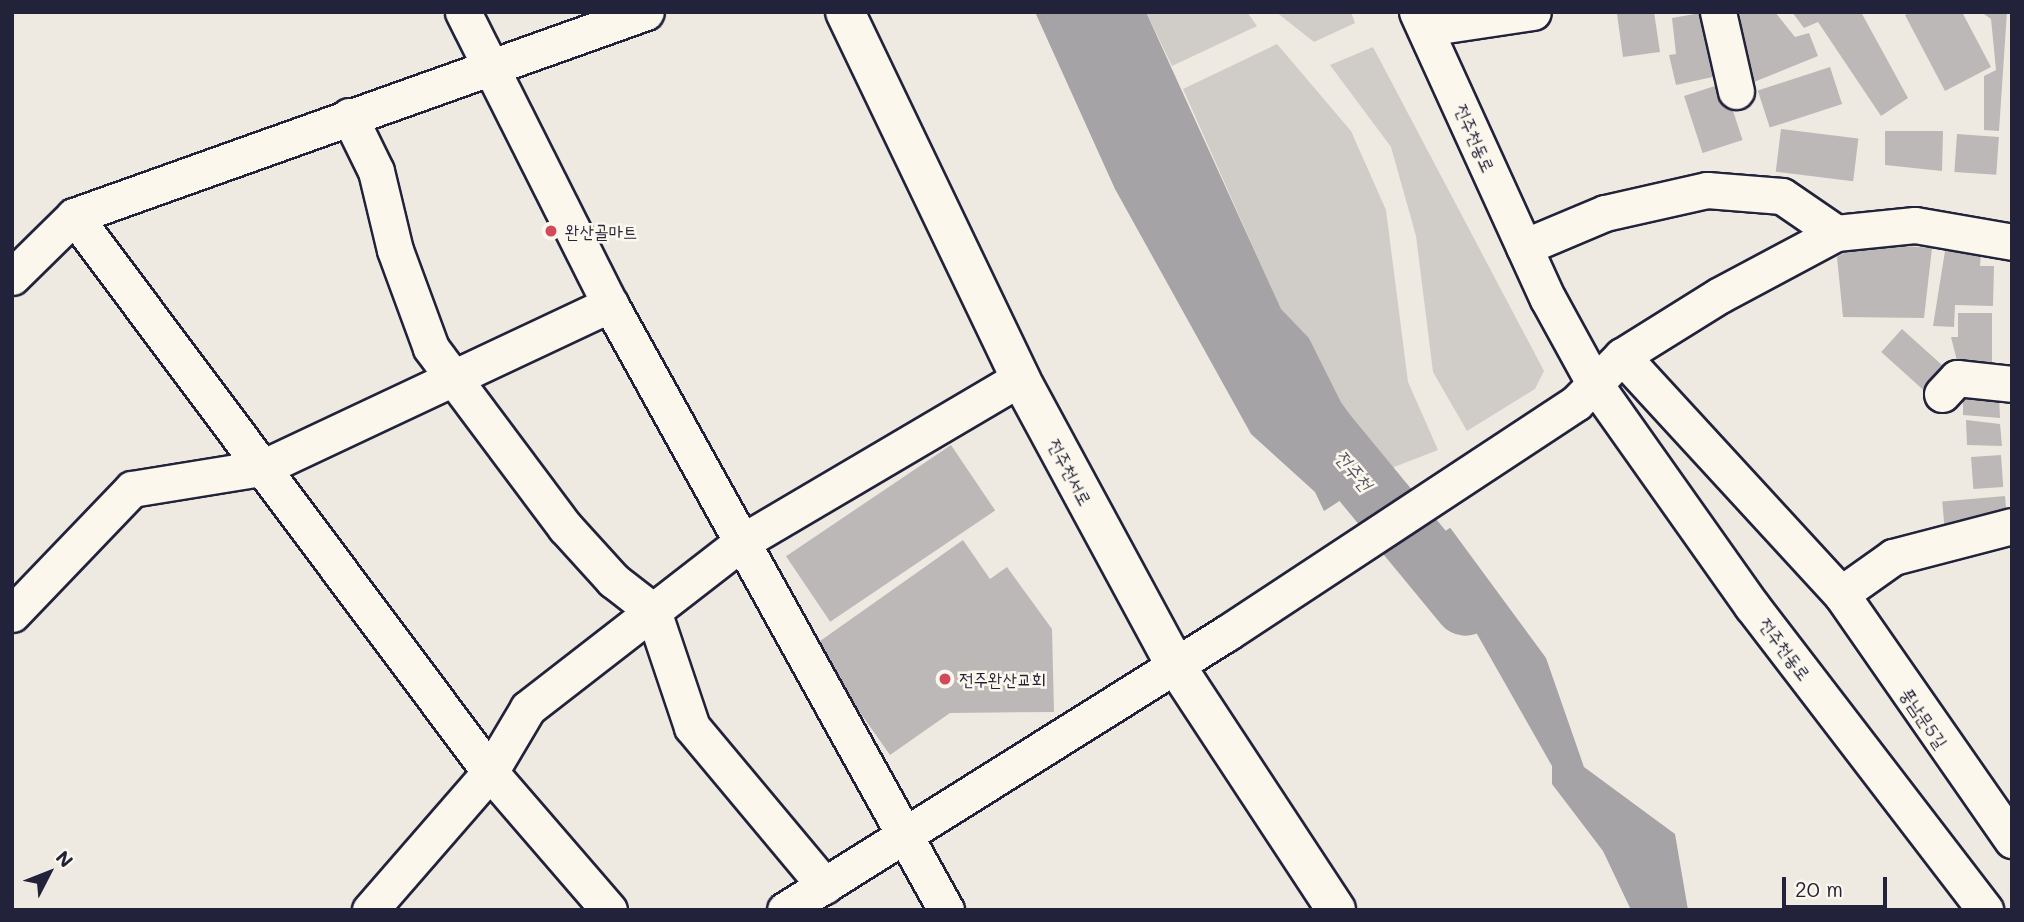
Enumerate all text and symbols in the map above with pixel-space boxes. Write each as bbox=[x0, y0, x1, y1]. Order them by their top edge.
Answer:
street label: 전주천동로 bbox=[1450, 101, 1500, 175]
place label: 완산골마트 bbox=[565, 220, 637, 242]
marker: 완산골마트 bbox=[543, 223, 559, 239]
street label: 전주천서로 bbox=[1043, 435, 1097, 509]
water label: 전주천 bbox=[1331, 445, 1377, 495]
street label: 전주천동로 bbox=[1755, 614, 1815, 684]
place label: 전주완산교회 bbox=[959, 668, 1046, 690]
marker: 전주완산교회 bbox=[937, 671, 953, 687]
street label: 풍남문5길 bbox=[1896, 684, 1952, 752]
north arrow bbox=[14, 838, 84, 908]
text: N bbox=[51, 845, 79, 872]
scale bar bbox=[1786, 862, 1891, 906]
text: 20 m bbox=[1795, 875, 1843, 902]

